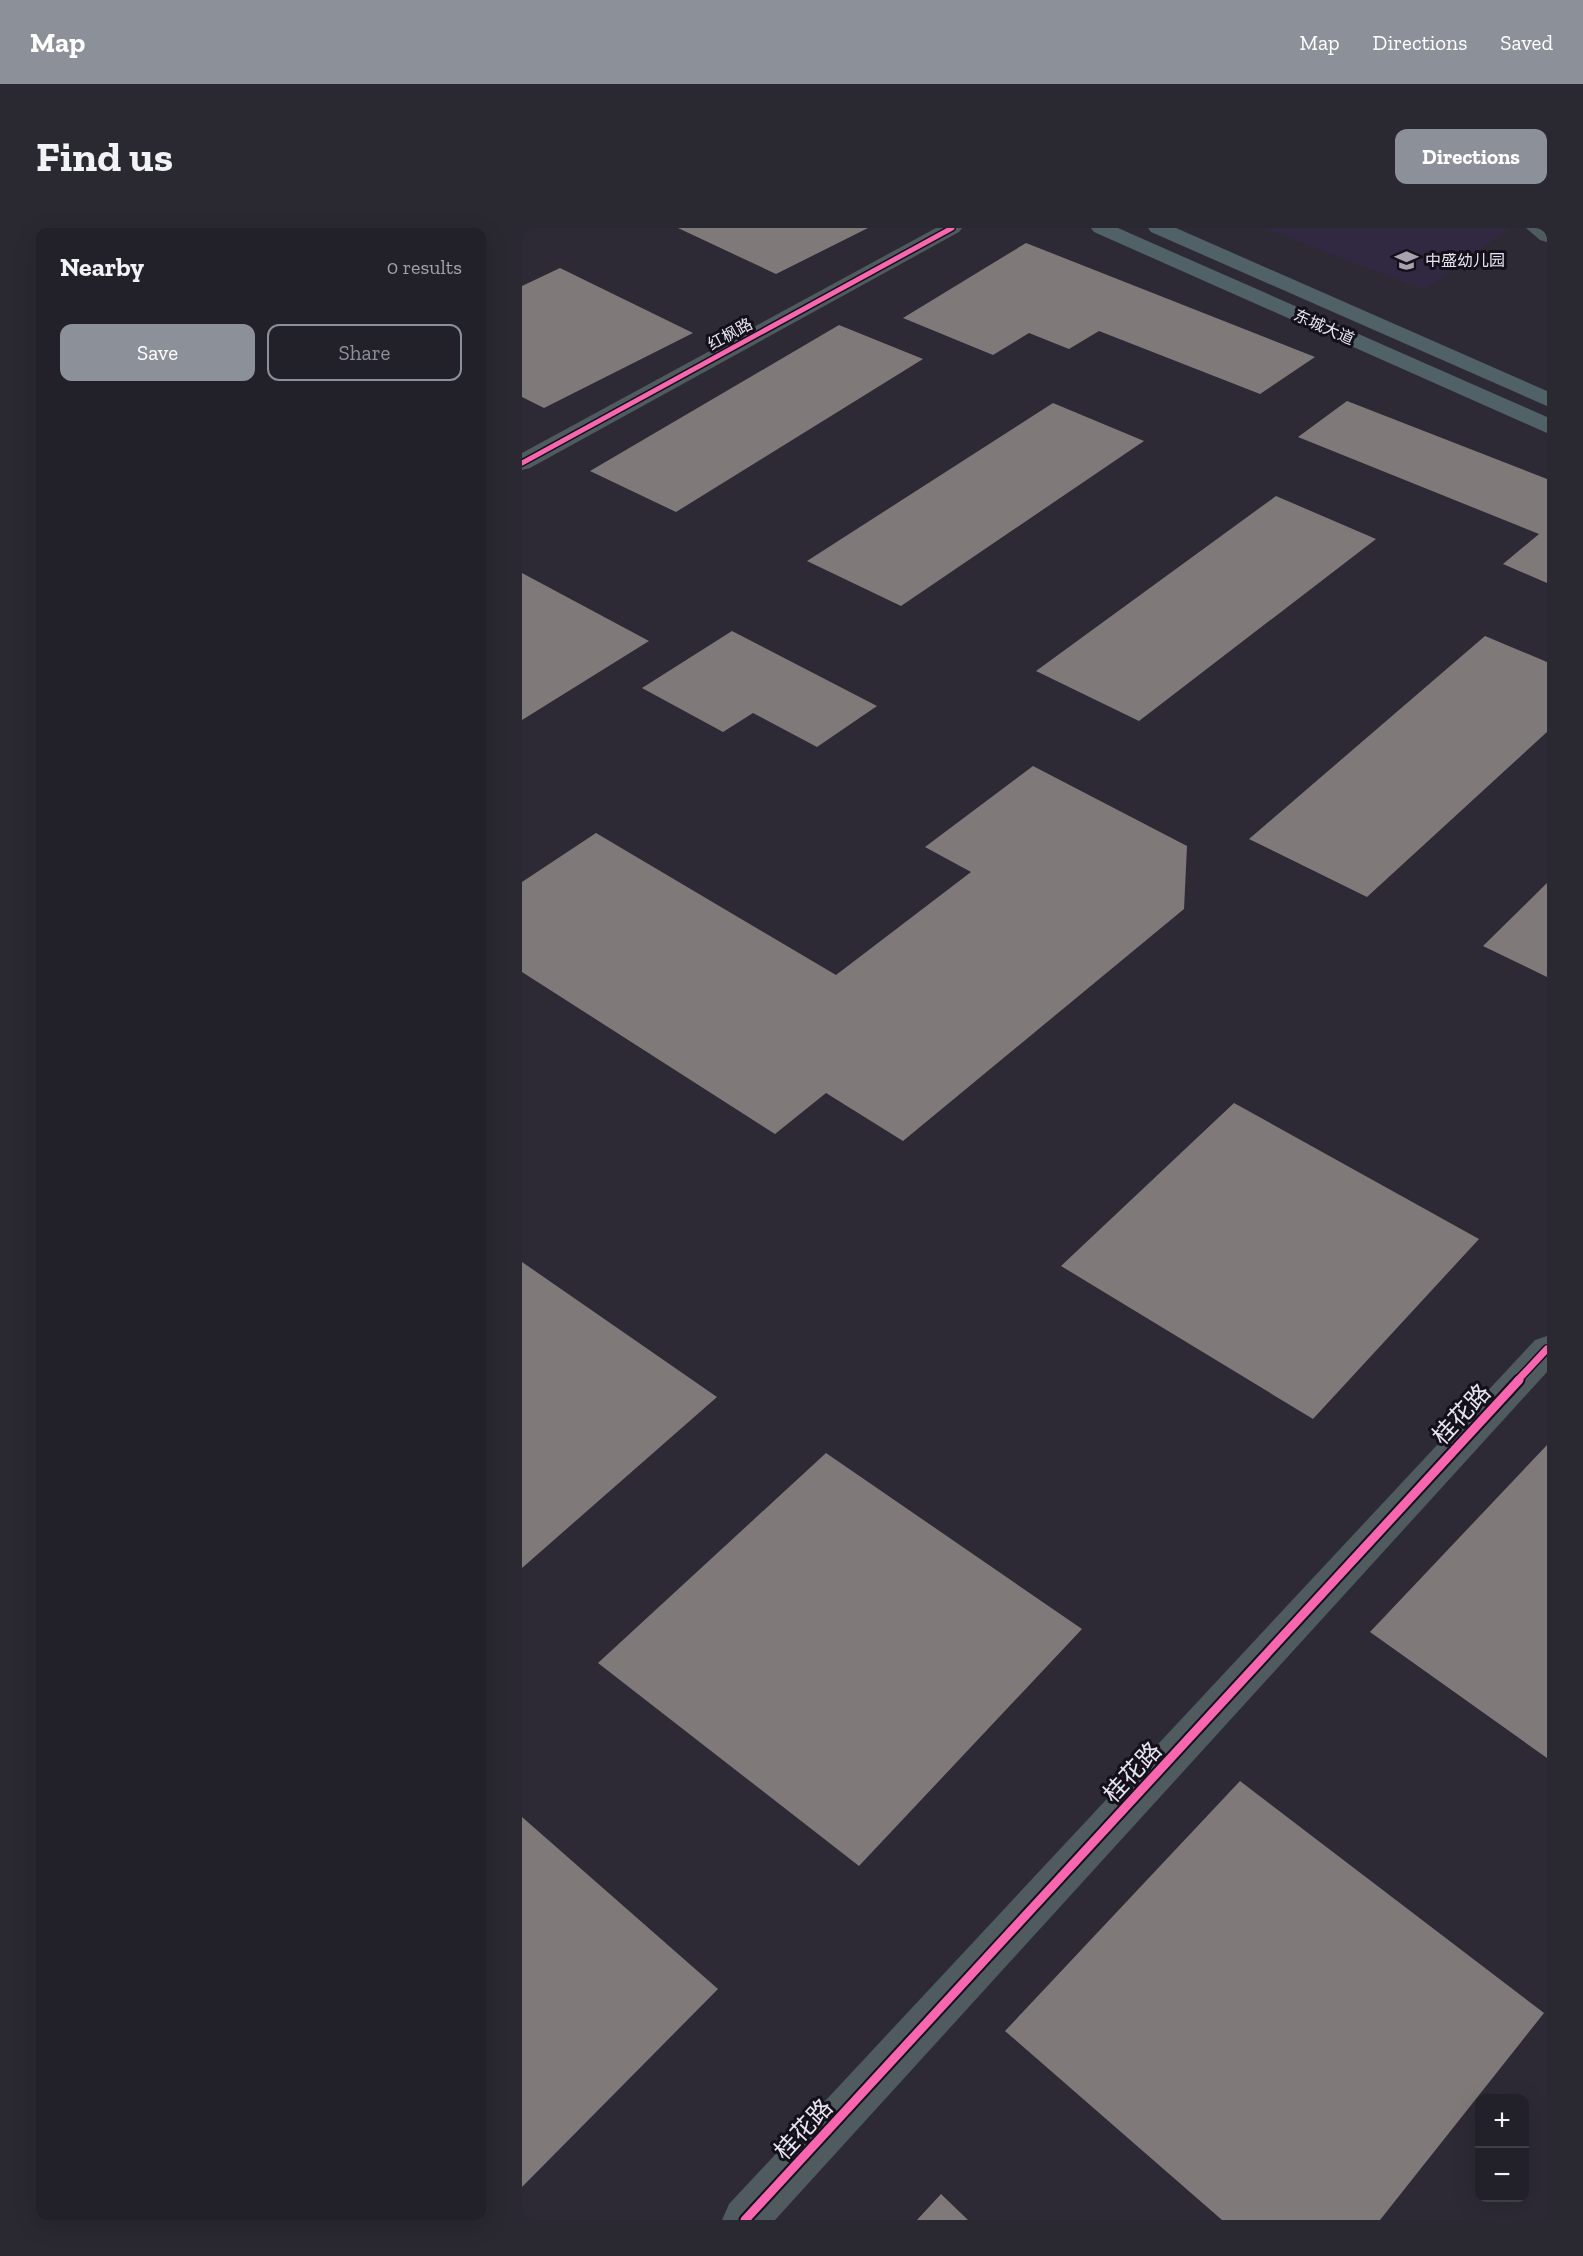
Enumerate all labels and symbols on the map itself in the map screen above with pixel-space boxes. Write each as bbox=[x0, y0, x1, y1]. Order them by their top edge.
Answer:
school or university icon: 中盛幼儿园 bbox=[1394, 247, 1420, 273]
place label: 中盛幼儿园 bbox=[1425, 251, 1505, 270]
street label: 东城大道 bbox=[1291, 305, 1357, 349]
street label: 红枫路 bbox=[704, 314, 756, 354]
street label: 桂花路 bbox=[1426, 1378, 1496, 1450]
street label: 桂花路 bbox=[1097, 1736, 1167, 1808]
street label: 桂花路 bbox=[768, 2093, 838, 2165]

